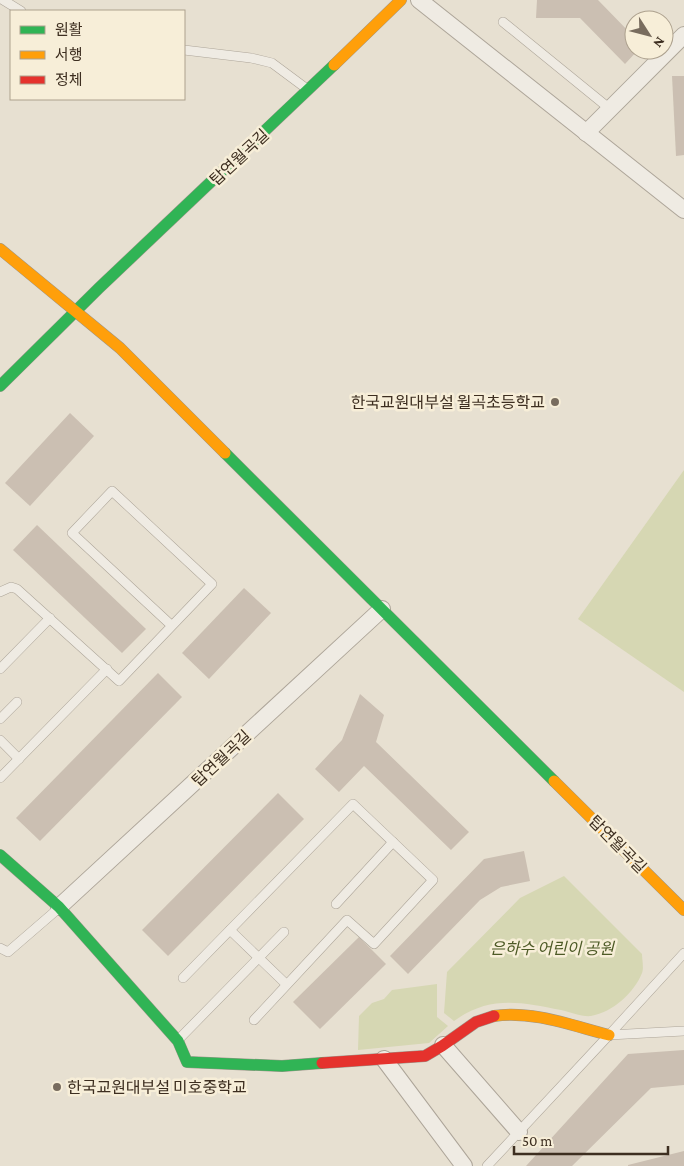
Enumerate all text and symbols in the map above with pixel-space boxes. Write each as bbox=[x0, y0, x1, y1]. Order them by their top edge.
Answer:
legend bbox=[10, 10, 185, 100]
north arrow bbox=[624, 10, 674, 60]
text: 원활 bbox=[55, 22, 83, 38]
text: N bbox=[650, 34, 669, 52]
text: 서행 bbox=[55, 47, 83, 63]
text: 정체 bbox=[55, 72, 83, 88]
street label: 탑연월곡길 bbox=[207, 126, 272, 189]
place label: 한국교원대부설 월곡초등학교 bbox=[351, 394, 545, 411]
marker: 한국교원대부설 월곡초등학교 bbox=[549, 396, 561, 408]
street label: 탑연월곡길 bbox=[189, 727, 254, 790]
street label: 탑연월곡길 bbox=[586, 812, 650, 876]
park label: 은하수 어린이 공원 bbox=[490, 940, 615, 957]
place label: 한국교원대부설 미호중학교 bbox=[67, 1079, 247, 1096]
marker: 한국교원대부설 미호중학교 bbox=[51, 1081, 63, 1093]
scale bar bbox=[514, 1124, 668, 1156]
text: 50 m bbox=[522, 1133, 552, 1149]

